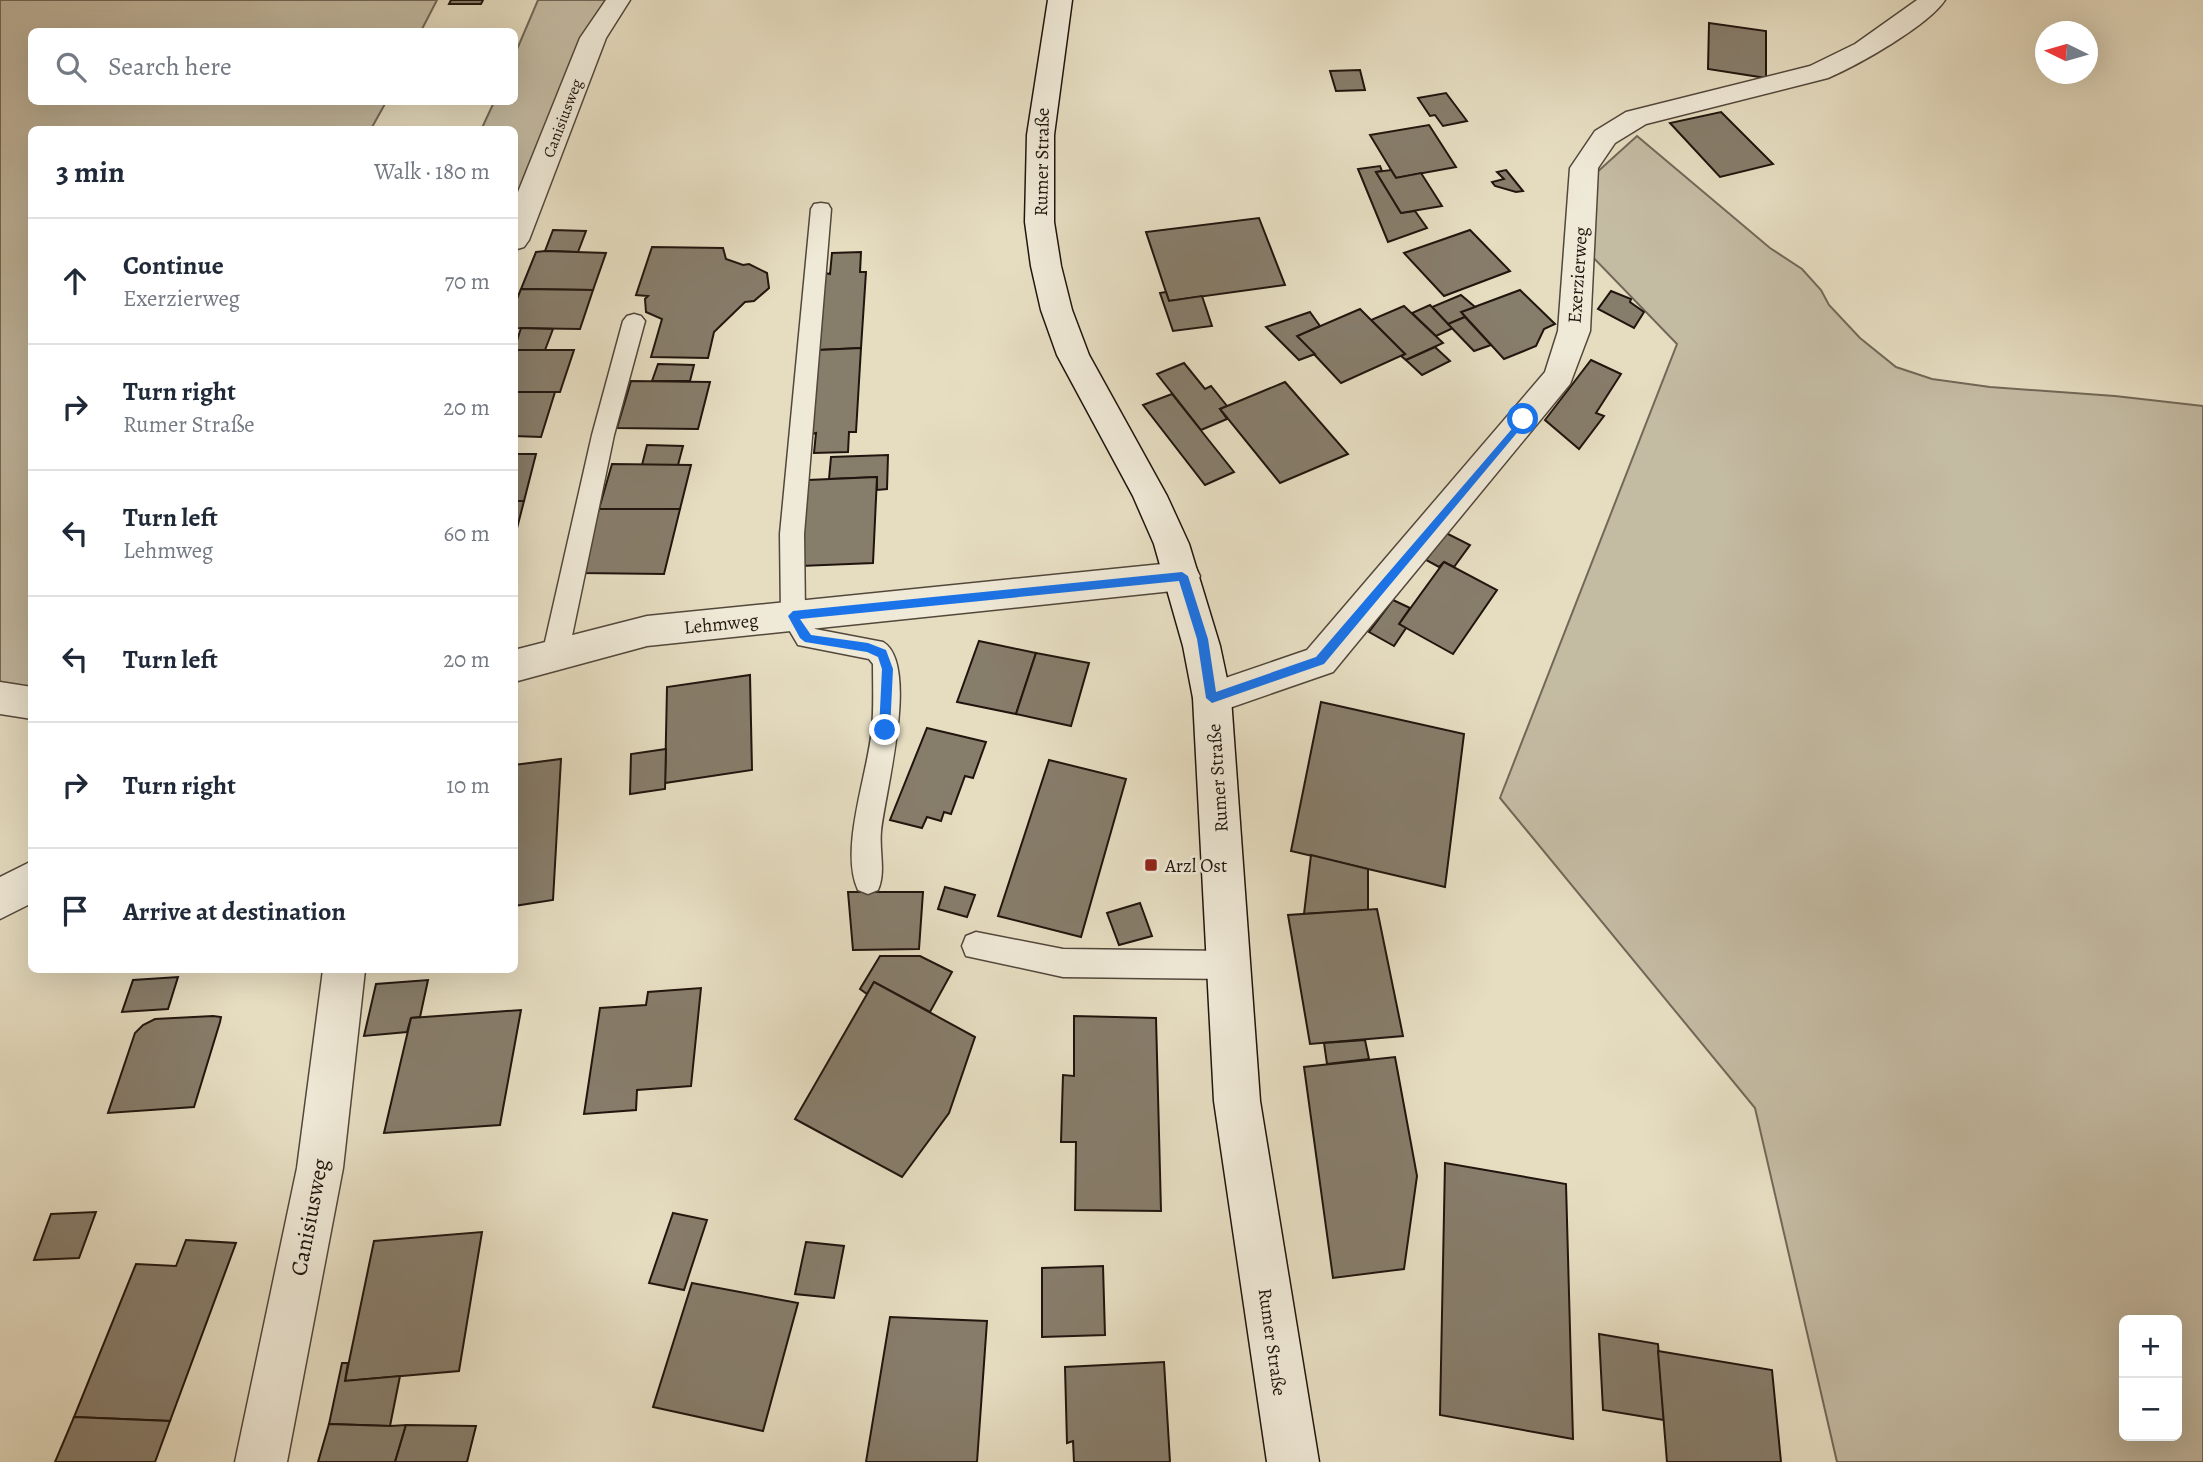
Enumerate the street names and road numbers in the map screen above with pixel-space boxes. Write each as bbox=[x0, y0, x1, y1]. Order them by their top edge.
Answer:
street label: Canisiusweg bbox=[538, 76, 588, 161]
street label: Rumer Straße bbox=[1028, 107, 1056, 217]
street label: Exerzierweg bbox=[1562, 225, 1594, 324]
street label: Lehmweg bbox=[683, 607, 760, 641]
street label: Rumer Straße bbox=[1201, 723, 1235, 833]
street label: Canisiusweg bbox=[283, 1155, 336, 1278]
street label: Rumer Straße bbox=[1252, 1287, 1292, 1398]

